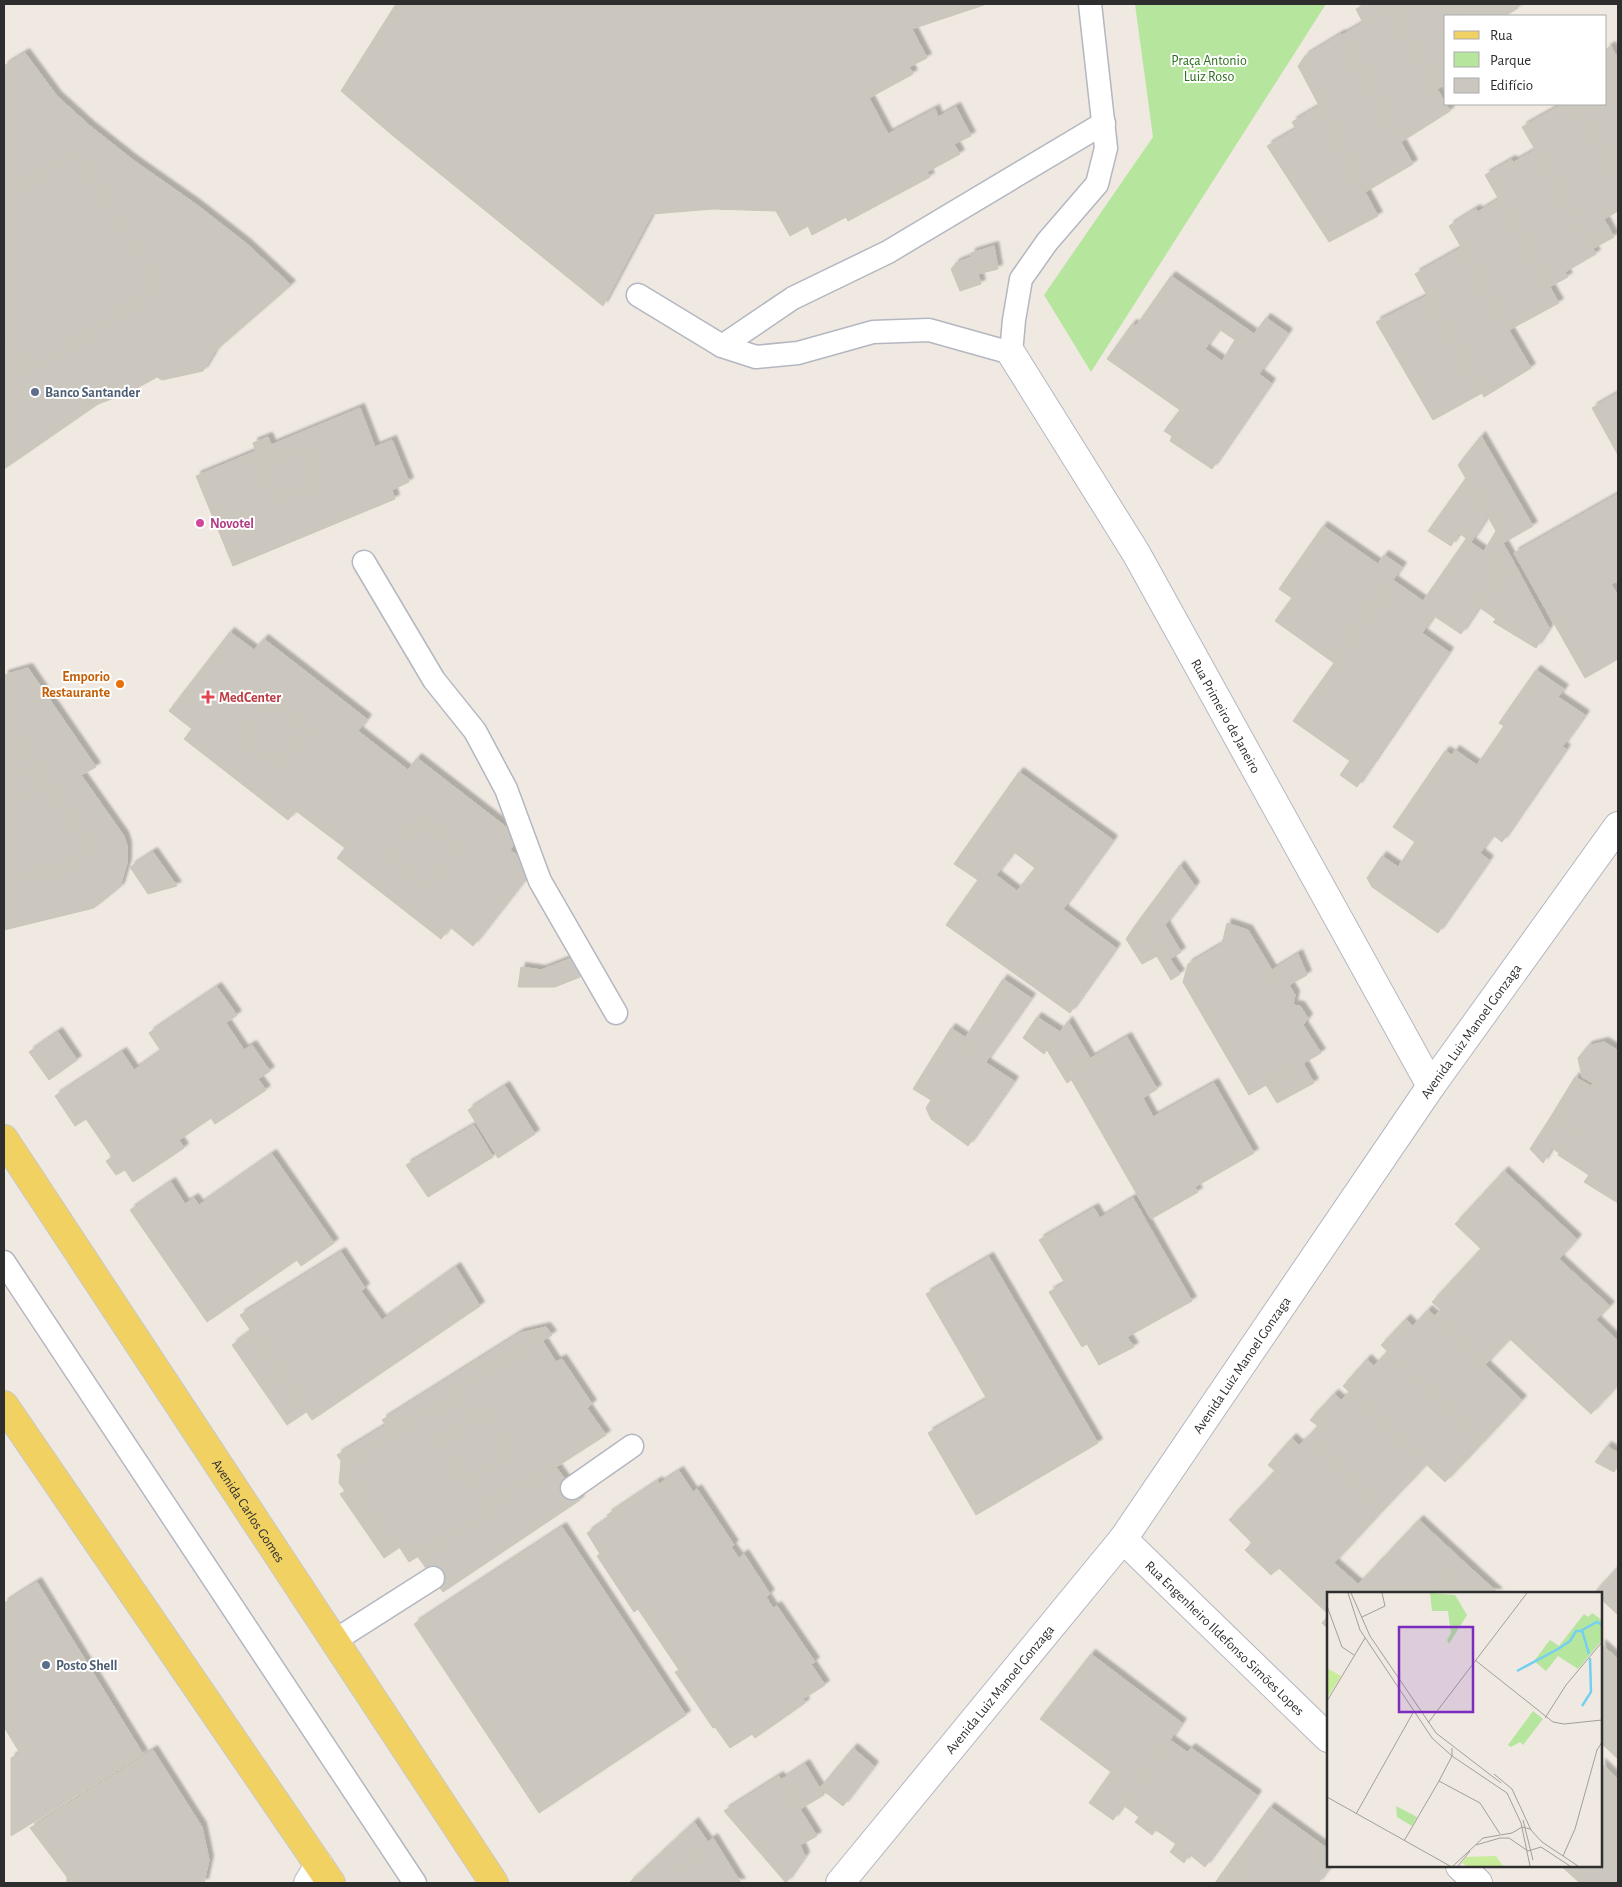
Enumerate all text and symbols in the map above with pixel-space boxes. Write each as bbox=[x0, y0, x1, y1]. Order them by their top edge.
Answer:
legend bbox=[1444, 15, 1607, 105]
text: Rua bbox=[1490, 28, 1513, 43]
text: Parque bbox=[1490, 53, 1531, 68]
park label: Praça Antonio Luiz Roso bbox=[1171, 54, 1247, 84]
text: Edifício bbox=[1490, 78, 1533, 93]
marker: Banco Santander bbox=[29, 386, 41, 398]
place label: Banco Santander bbox=[45, 386, 140, 400]
marker: Novotel bbox=[194, 517, 206, 529]
place label: Novotel bbox=[210, 517, 254, 531]
street label: Rua Primeiro de Janeiro bbox=[1188, 657, 1262, 776]
place label: Emporio Restaurante bbox=[41, 670, 110, 700]
marker: Emporio Restaurante bbox=[114, 678, 126, 690]
marker: MedCenter bbox=[201, 690, 215, 704]
place label: MedCenter bbox=[219, 691, 281, 705]
street label: Avenida Luiz Manoel Gonzaga bbox=[1419, 961, 1525, 1102]
street label: Avenida Luiz Manoel Gonzaga bbox=[1191, 1294, 1294, 1436]
street label: Avenida Carlos Gomes bbox=[209, 1457, 287, 1565]
street label: Rua Engenheiro Ildefonso Simões Lopes bbox=[1142, 1559, 1306, 1719]
inset map bbox=[1327, 1592, 1602, 1867]
street label: Avenida Luiz Manoel Gonzaga bbox=[943, 1622, 1057, 1757]
marker: Posto Shell bbox=[40, 1659, 52, 1671]
place label: Posto Shell bbox=[56, 1659, 118, 1673]

